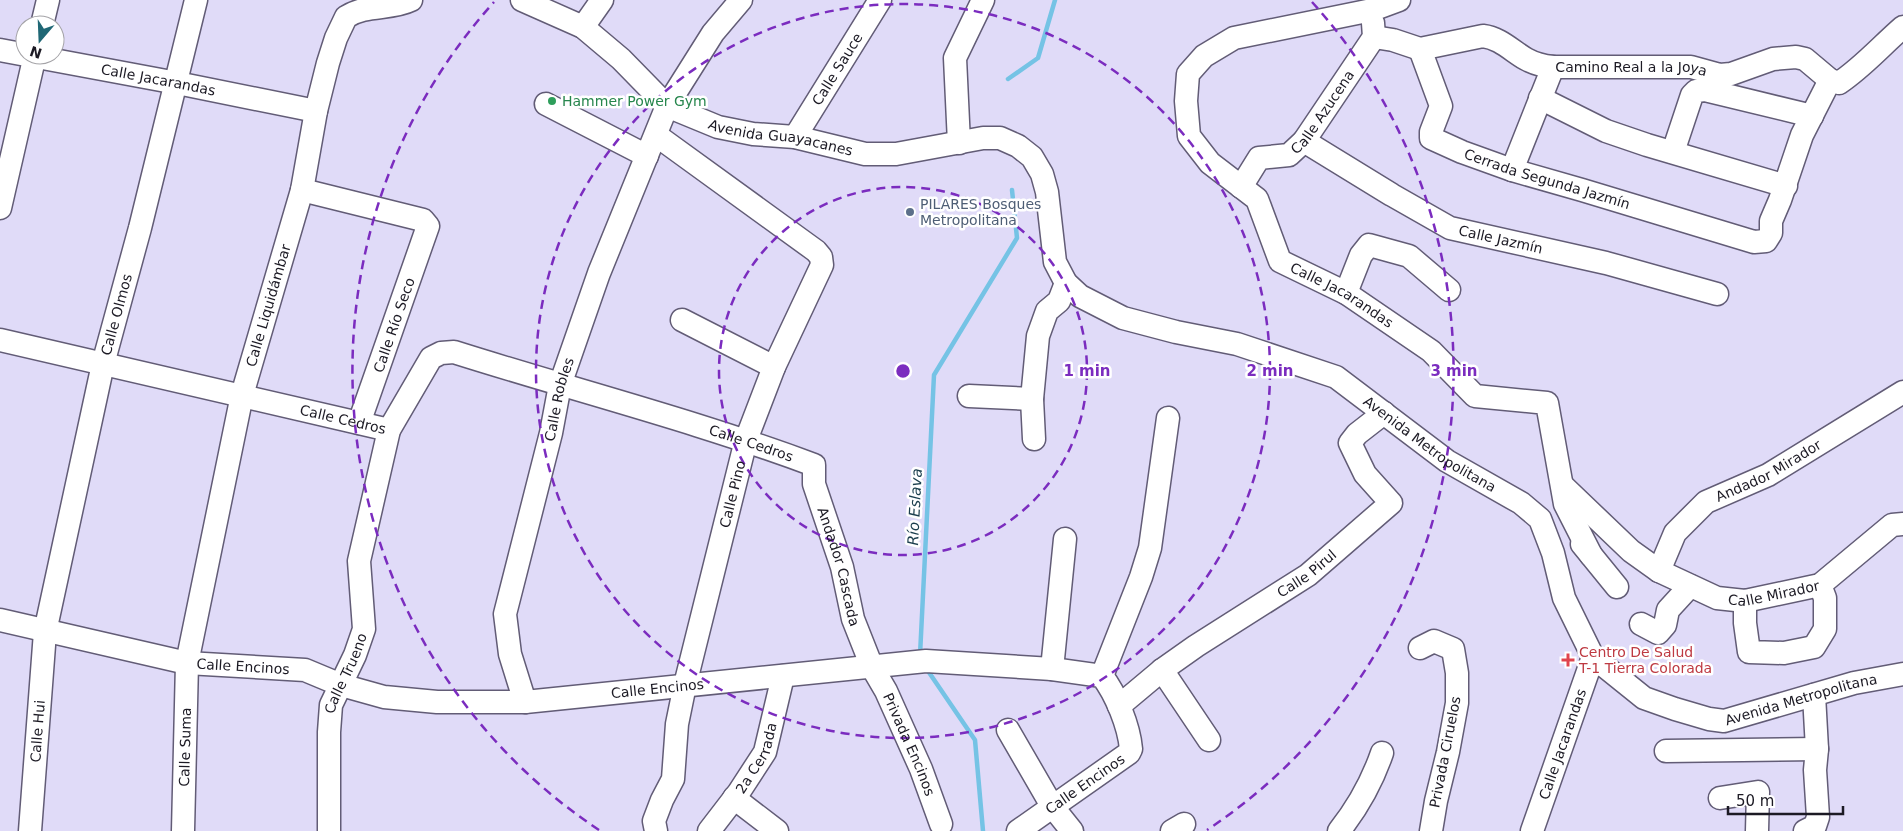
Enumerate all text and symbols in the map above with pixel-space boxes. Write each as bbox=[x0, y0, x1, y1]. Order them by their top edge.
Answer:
north arrow bbox=[15, 15, 65, 65]
street label: Calle Sauce bbox=[809, 30, 866, 108]
text: N bbox=[28, 43, 44, 62]
street label: Camino Real a la Joya bbox=[1555, 59, 1709, 79]
street label: Calle Jacarandas bbox=[100, 61, 217, 99]
street label: Calle Azucena bbox=[1287, 67, 1357, 157]
place label: Hammer Power Gym bbox=[562, 93, 707, 109]
marker: Hammer Power Gym bbox=[546, 95, 558, 107]
street label: Avenida Guayacanes bbox=[706, 116, 854, 159]
street label: Cerrada Segunda Jazmín bbox=[1462, 145, 1632, 212]
place label: PILARES Bosques Metropolitana bbox=[920, 196, 1041, 228]
marker: PILARES Bosques Metropolitana bbox=[904, 206, 916, 218]
street label: Calle Jazmín bbox=[1457, 222, 1544, 257]
street label: Calle Liquidámbar bbox=[243, 242, 294, 369]
street label: Calle Jacarandas bbox=[1288, 259, 1396, 331]
street label: Calle Olmos bbox=[98, 272, 135, 357]
street label: Calle Río Seco bbox=[370, 275, 418, 375]
street label: Calle Robles bbox=[541, 355, 577, 443]
centre of rings bbox=[894, 362, 912, 380]
text: 1 min bbox=[1063, 362, 1111, 380]
text: 2 min bbox=[1246, 362, 1294, 380]
text: 3 min bbox=[1430, 362, 1478, 380]
street label: Avenida Metropolitana bbox=[1361, 393, 1499, 495]
street label: Calle Cedros bbox=[298, 402, 388, 437]
street label: Calle Cedros bbox=[707, 422, 795, 465]
street label: Andador Mirador bbox=[1713, 436, 1824, 505]
street label: Calle Pino bbox=[716, 459, 749, 529]
water label: Río Eslava bbox=[904, 468, 926, 546]
street label: Andador Cascada bbox=[814, 505, 863, 629]
street label: Calle Pirul bbox=[1274, 546, 1339, 601]
street label: Calle Mirador bbox=[1727, 577, 1821, 609]
street label: Calle Trueno bbox=[322, 631, 370, 714]
place label: Centro De Salud T-1 Tierra Colorada bbox=[1578, 644, 1712, 676]
marker: Centro De Salud T-1 Tierra Colorada bbox=[1561, 653, 1575, 667]
street label: Calle Encinos bbox=[196, 656, 290, 677]
street label: Avenida Metropolitana bbox=[1723, 671, 1878, 728]
street label: Calle Encinos bbox=[610, 676, 705, 701]
street label: Calle Jacarandas bbox=[1536, 687, 1589, 802]
street label: Privada Encinos bbox=[880, 690, 938, 798]
street label: Privada Ciruelos bbox=[1426, 695, 1464, 809]
street label: Calle Hui bbox=[27, 700, 48, 763]
street label: Calle Suma bbox=[176, 707, 194, 787]
street label: 2a Cerrada bbox=[732, 721, 780, 796]
street label: Calle Encinos bbox=[1042, 751, 1128, 817]
scale bar bbox=[1728, 784, 1843, 816]
text: 50 m bbox=[1736, 792, 1774, 810]

